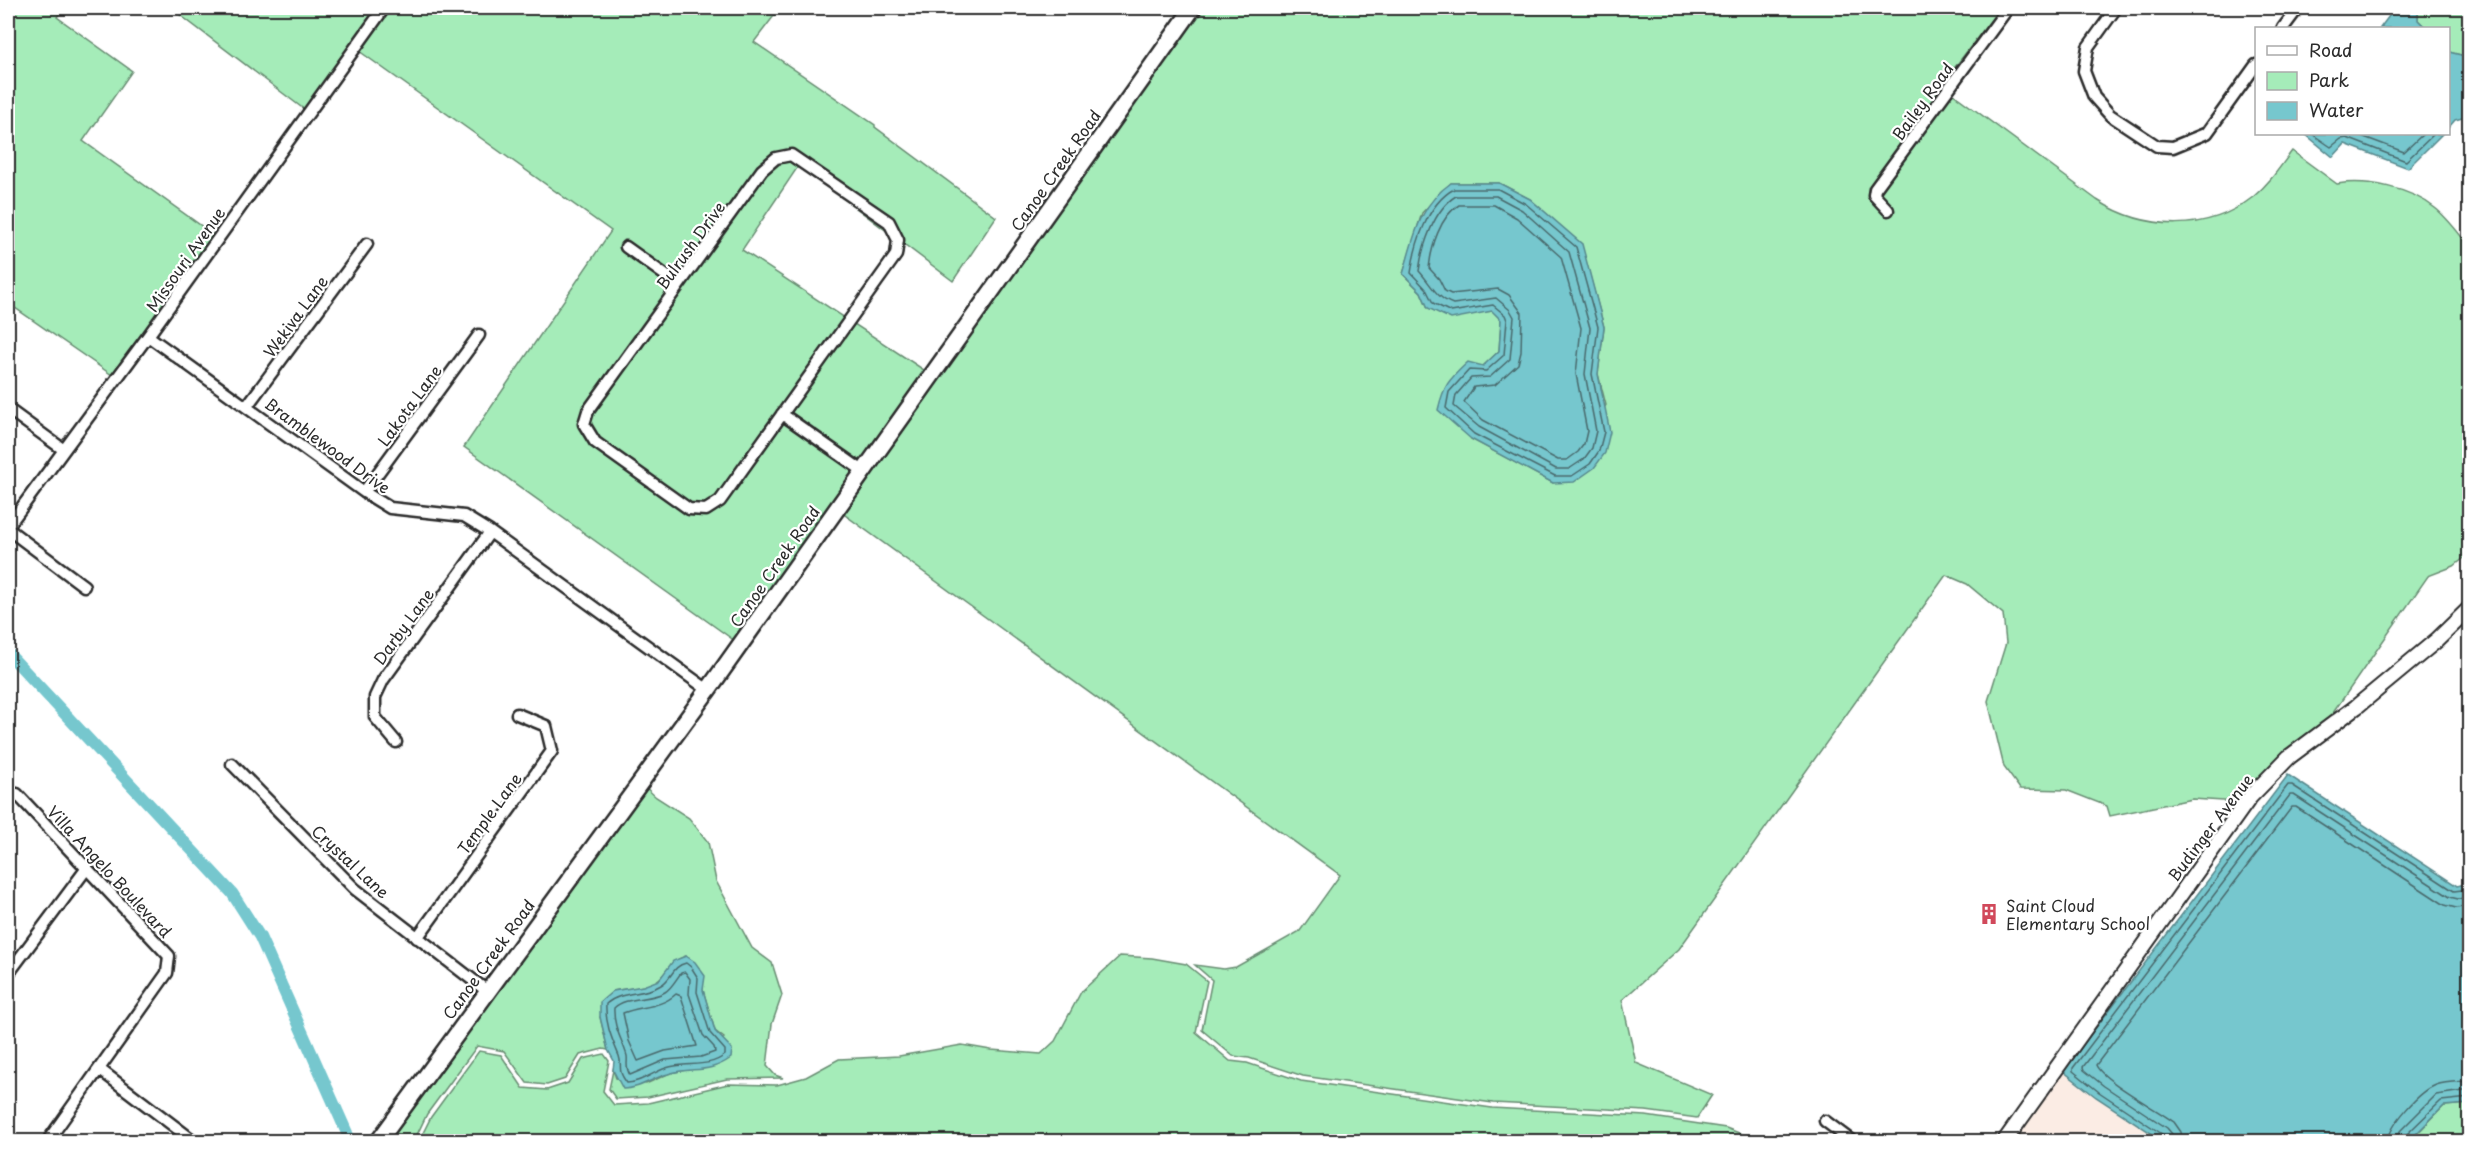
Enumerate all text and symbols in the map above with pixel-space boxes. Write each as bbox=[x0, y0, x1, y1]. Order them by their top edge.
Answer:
legend bbox=[2255, 27, 2450, 135]
text: Road bbox=[2309, 36, 2353, 63]
street label: Bailey Road bbox=[1886, 57, 1958, 145]
text: Park bbox=[2309, 66, 2349, 93]
text: Water bbox=[2309, 96, 2364, 123]
street label: Canoe Creek Road bbox=[1004, 104, 1106, 236]
street label: Bulrush Drive bbox=[650, 196, 730, 294]
street label: Missouri Avenue bbox=[140, 201, 230, 316]
street label: Wekiva Lane bbox=[257, 270, 333, 362]
street label: Lakota Lane bbox=[371, 359, 447, 451]
street label: Bramblewood Drive bbox=[260, 391, 396, 499]
street label: Canoe Creek Road bbox=[723, 500, 825, 632]
street label: Darby Lane bbox=[367, 583, 439, 669]
street label: Temple Lane bbox=[451, 767, 527, 859]
street label: Budinger Avenue bbox=[2162, 768, 2259, 886]
street label: Villa Angelo Boulevard bbox=[42, 800, 178, 943]
street label: Crystal Lane bbox=[307, 819, 395, 903]
place label: Saint Cloud Elementary School bbox=[2006, 893, 2150, 935]
street label: Canoe Creek Road bbox=[436, 894, 540, 1024]
building icon: Saint Cloud Elementary School bbox=[1977, 902, 2001, 926]

